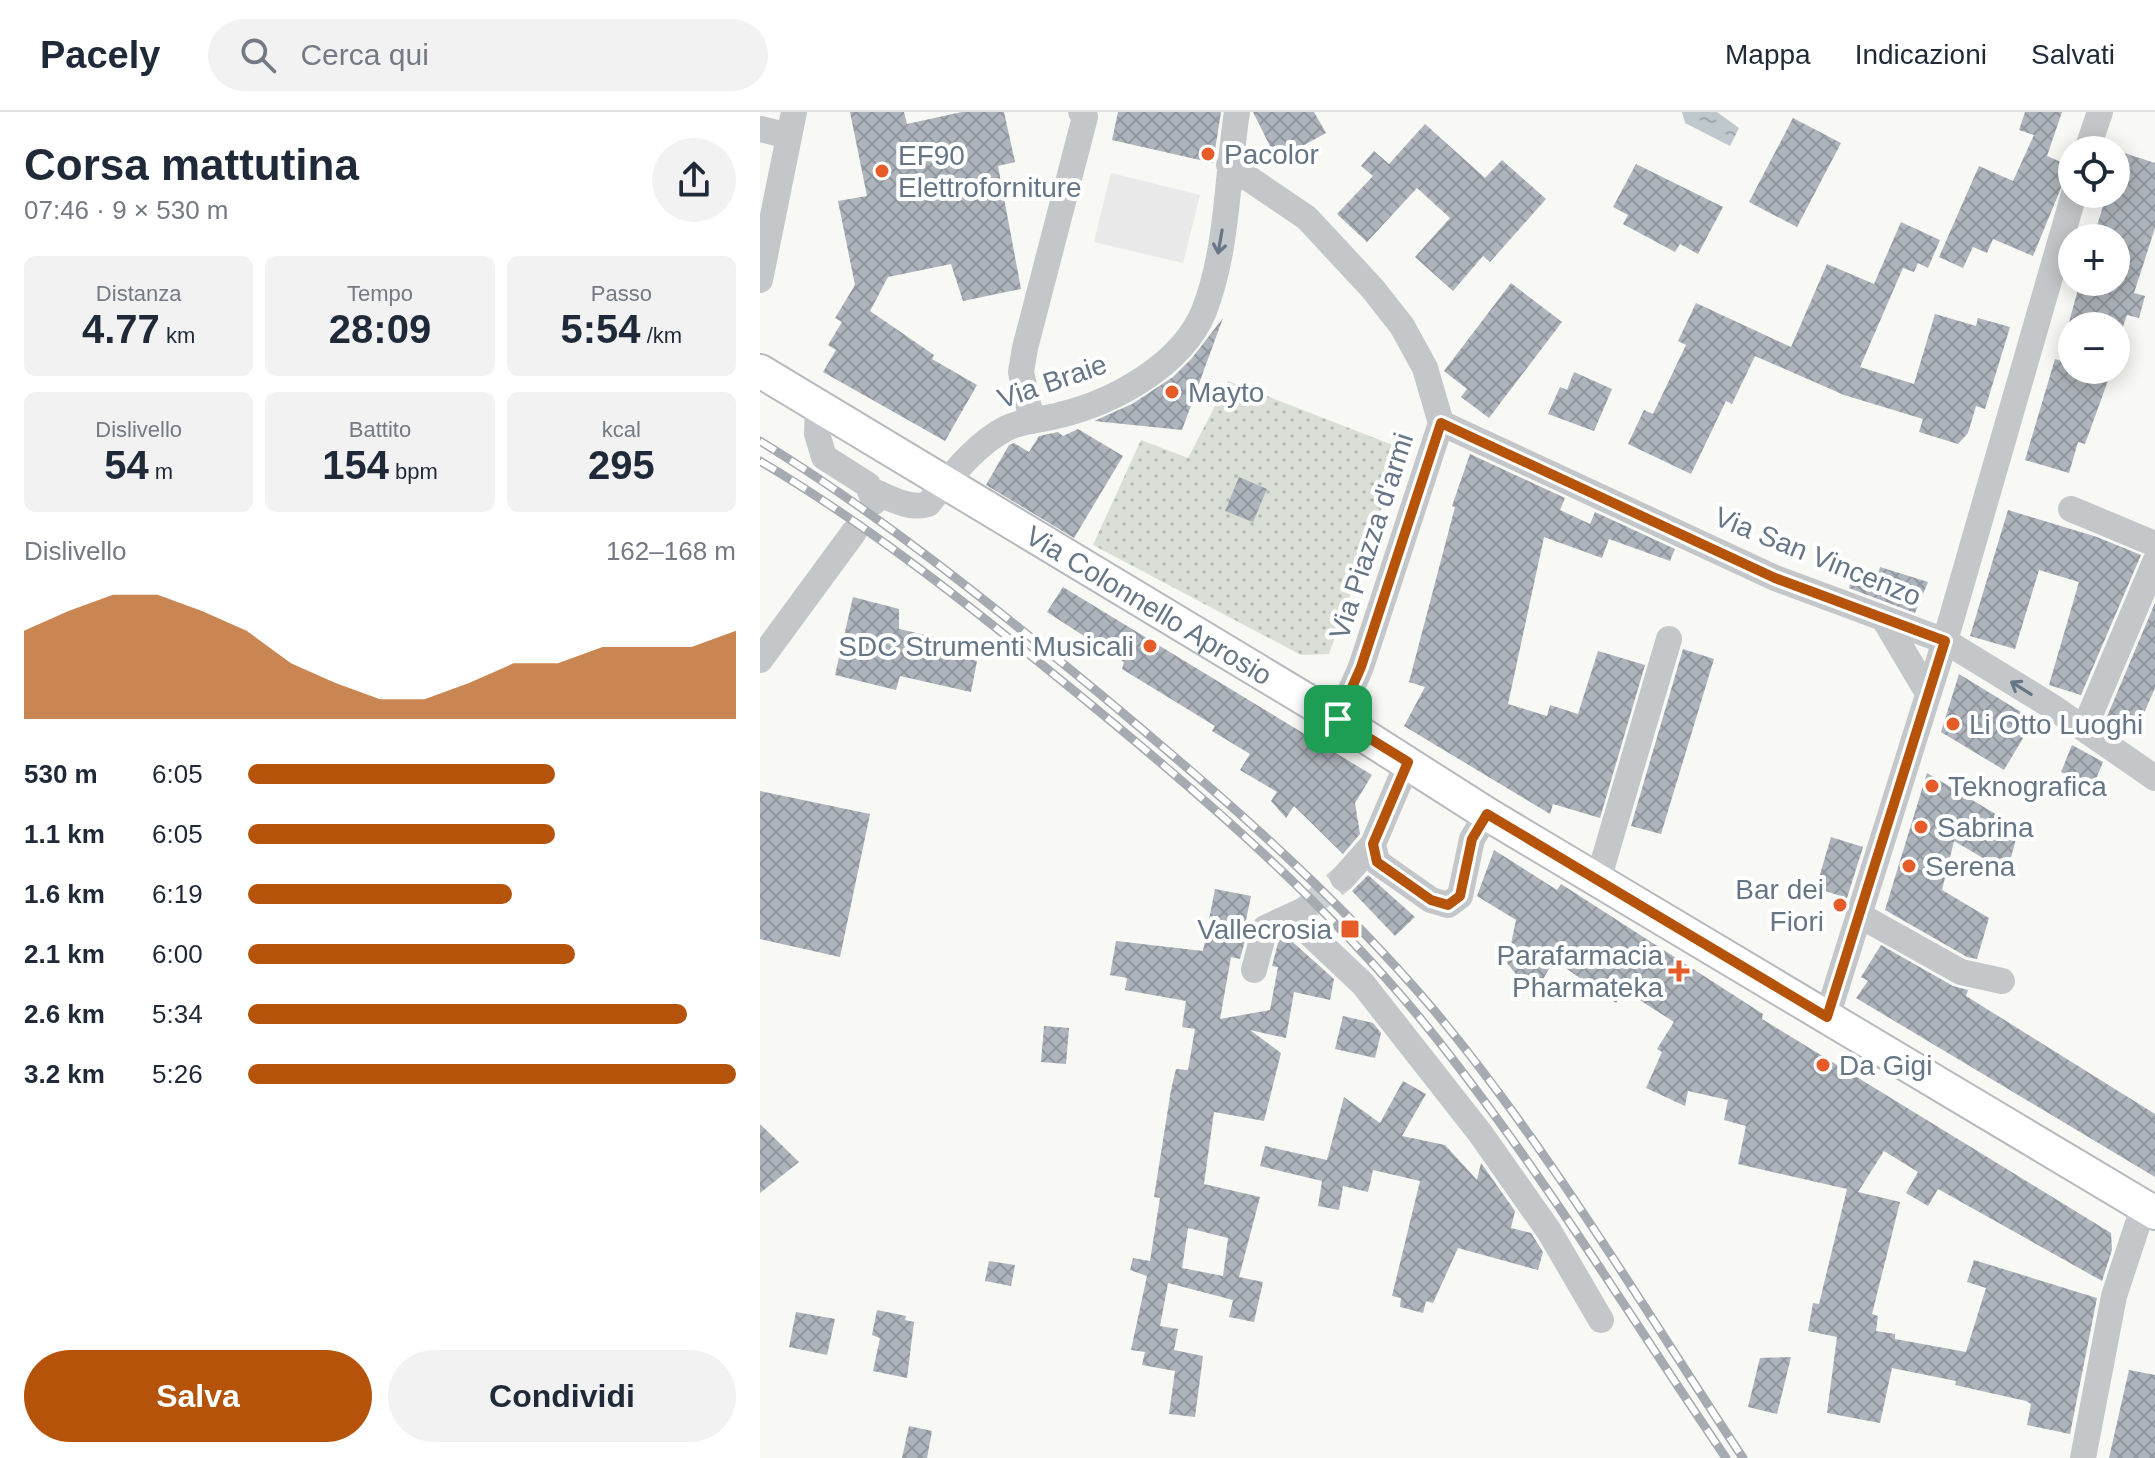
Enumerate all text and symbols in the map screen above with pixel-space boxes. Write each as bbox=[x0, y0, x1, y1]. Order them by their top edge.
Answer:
search box bbox=[208, 19, 768, 91]
icon: search bbox=[236, 33, 280, 77]
text: Pacely bbox=[40, 34, 160, 76]
text: Cerca qui bbox=[300, 38, 429, 71]
text: Mappa bbox=[1725, 39, 1811, 70]
text: Indicazioni bbox=[1855, 39, 1987, 70]
text: Salvati bbox=[2031, 39, 2115, 70]
map controls bbox=[2058, 136, 2130, 384]
button: locate bbox=[2058, 136, 2130, 208]
button: share bbox=[652, 138, 736, 222]
place label: Pacolor bbox=[1224, 139, 1319, 170]
text: Corsa mattutina bbox=[24, 140, 359, 189]
place label: EF90 Elettroforniture bbox=[898, 140, 1082, 203]
marker: Pacolor bbox=[1199, 145, 1217, 163]
marker: EF90 Elettroforniture bbox=[873, 162, 891, 180]
text: 07:46 · 9 × 530 m bbox=[24, 195, 229, 225]
button: + bbox=[2058, 224, 2130, 296]
one-way arrow bbox=[1211, 229, 1226, 254]
text: Distanza bbox=[96, 281, 181, 306]
text: Tempo bbox=[347, 281, 413, 306]
text: Passo bbox=[591, 281, 652, 306]
text: 4.77 bbox=[82, 307, 160, 351]
text: 28:09 bbox=[329, 307, 431, 351]
text: 5:54 bbox=[561, 307, 641, 351]
button: − bbox=[2058, 312, 2130, 384]
text: km bbox=[160, 323, 195, 348]
text: /km bbox=[641, 323, 682, 348]
street label: Via Braie bbox=[994, 348, 1111, 415]
place label: Mayto bbox=[1188, 377, 1264, 408]
marker: Mayto bbox=[1163, 383, 1181, 401]
text: Dislivello bbox=[95, 417, 182, 442]
text: Battito bbox=[349, 417, 411, 442]
text: kcal bbox=[602, 417, 641, 442]
street label: Via Piazza d'armi bbox=[1324, 429, 1419, 643]
text: 54 bbox=[104, 443, 149, 487]
text: 154 bbox=[322, 443, 389, 487]
text: 295 bbox=[588, 443, 655, 487]
text: m bbox=[149, 459, 173, 484]
text: bpm bbox=[389, 459, 438, 484]
street label: Via San Vincenzo bbox=[1710, 501, 1926, 612]
street label: Via Colonnello Aprosio bbox=[1020, 520, 1277, 691]
text: Dislivello bbox=[24, 536, 127, 566]
text: 162–168 m bbox=[606, 536, 736, 566]
place label: SDC Strumenti Musicali bbox=[838, 631, 1134, 662]
marker: SDC Strumenti Musicali bbox=[1141, 637, 1159, 655]
one-way arrow bbox=[2010, 679, 2032, 696]
pin bbox=[1304, 685, 1372, 753]
icon: arrive bbox=[1316, 697, 1360, 741]
place label: Li Otto Luoghi bbox=[1969, 709, 2143, 740]
marker: Li Otto Luoghi bbox=[1944, 715, 1962, 733]
text: 530 m bbox=[24, 759, 98, 789]
text: 6:05 bbox=[152, 759, 203, 789]
place label: Teknografica bbox=[1948, 771, 2107, 802]
marker: Teknografica bbox=[1923, 777, 1941, 795]
place label: Sabrina bbox=[1937, 812, 2034, 843]
marker: Sabrina bbox=[1912, 818, 1930, 836]
text: 1.1 km bbox=[24, 819, 105, 849]
text: 6:05 bbox=[152, 819, 203, 849]
place label: Serena bbox=[1925, 851, 2016, 882]
marker: Serena bbox=[1900, 857, 1918, 875]
place label: Bar dei Fiori bbox=[1735, 874, 1824, 937]
text: 1.6 km bbox=[24, 879, 105, 909]
text: 6:19 bbox=[152, 879, 203, 909]
marker: Bar dei Fiori bbox=[1831, 896, 1849, 914]
place label: Vallecrosia bbox=[1197, 914, 1332, 945]
marker: Vallecrosia bbox=[1339, 918, 1361, 940]
text: 2.1 km bbox=[24, 939, 105, 969]
text: 6:00 bbox=[152, 939, 203, 969]
place label: Parafarmacia Pharmateka bbox=[1496, 940, 1663, 1003]
marker: Parafarmacia Pharmateka bbox=[1670, 962, 1688, 980]
text: 2.6 km bbox=[24, 999, 105, 1029]
text: 5:34 bbox=[152, 999, 203, 1029]
place label: Da Gigi bbox=[1839, 1050, 1932, 1081]
marker: Da Gigi bbox=[1814, 1056, 1832, 1074]
text: 3.2 km bbox=[24, 1059, 105, 1089]
text: 5:26 bbox=[152, 1059, 203, 1089]
button: Salva bbox=[24, 1350, 372, 1442]
button: Condividi bbox=[388, 1350, 736, 1442]

